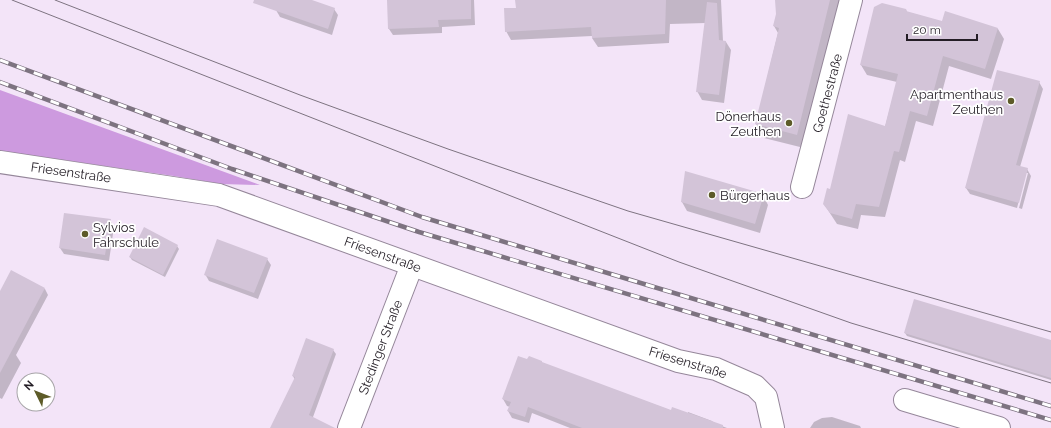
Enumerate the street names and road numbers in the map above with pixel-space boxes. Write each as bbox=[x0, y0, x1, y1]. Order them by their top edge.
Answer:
street label: Goethestraße bbox=[810, 52, 845, 134]
street label: Friesenstraße bbox=[30, 159, 112, 186]
street label: Friesenstraße bbox=[342, 234, 424, 275]
street label: Stedinger Straße bbox=[356, 298, 406, 397]
street label: Friesenstraße bbox=[647, 344, 729, 382]

